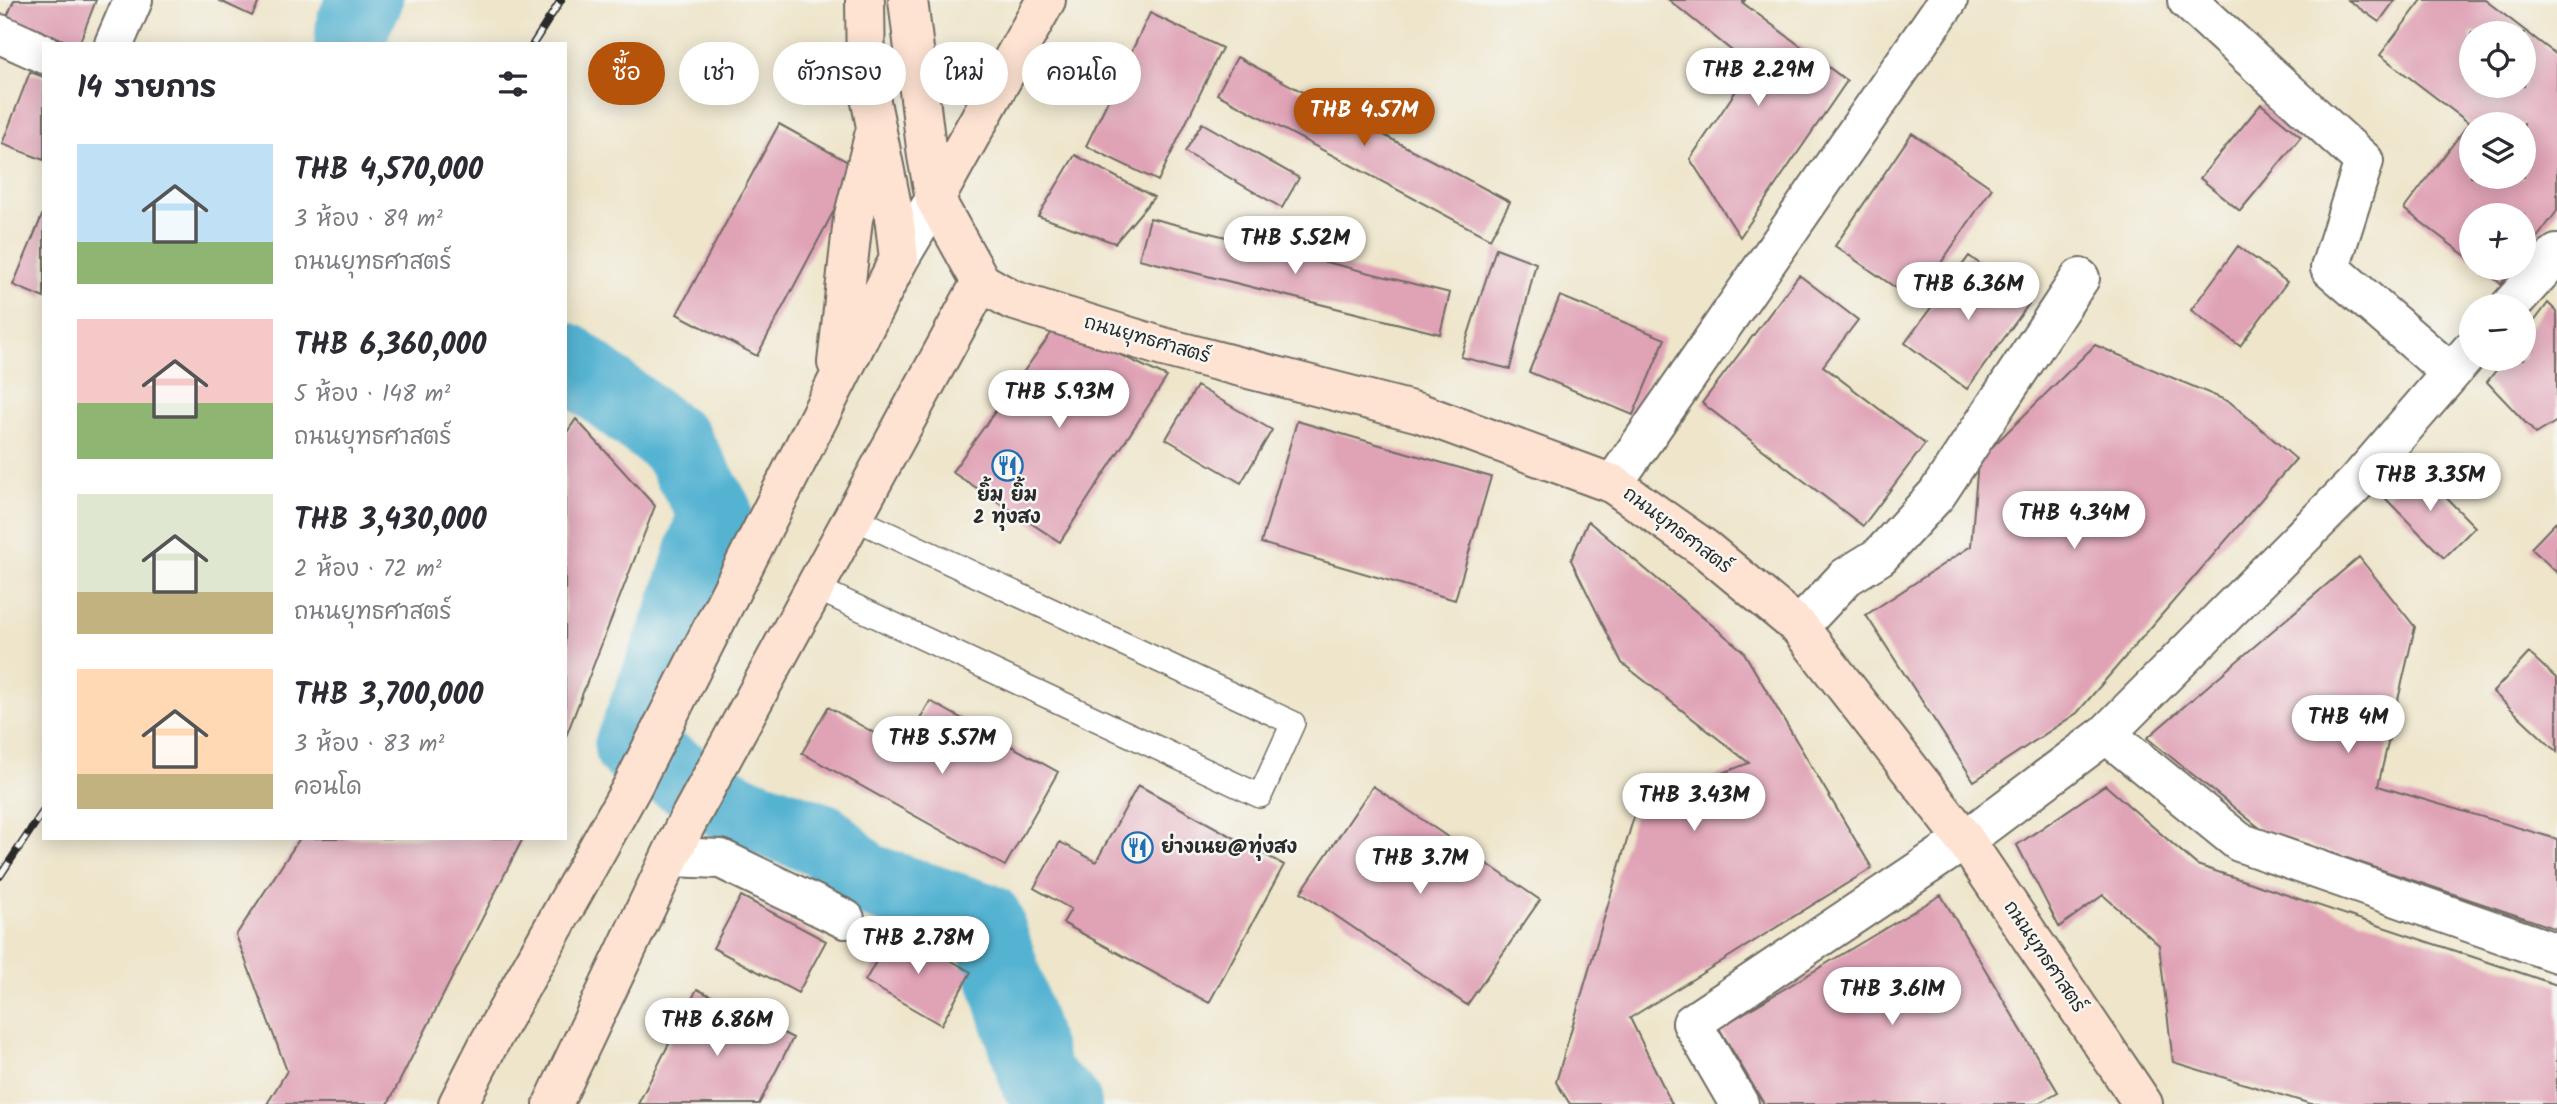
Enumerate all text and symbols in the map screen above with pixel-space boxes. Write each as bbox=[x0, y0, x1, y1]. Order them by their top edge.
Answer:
map controls bbox=[2459, 21, 2536, 371]
button: locate bbox=[2459, 21, 2536, 98]
chip: ซื้อ bbox=[588, 42, 665, 105]
chip: เช่า bbox=[679, 42, 759, 105]
chip: ตัวกรอง bbox=[773, 42, 906, 105]
chip: ใหม่ bbox=[920, 42, 1008, 105]
chip: คอนโด bbox=[1022, 42, 1141, 105]
pin: THB 2.29M bbox=[1678, 48, 1838, 108]
text: THB 2.29M bbox=[1702, 53, 1814, 89]
text: 14 รายการ bbox=[77, 65, 216, 113]
icon: filters bbox=[494, 65, 532, 103]
pin: THB 4.57M bbox=[1284, 88, 1444, 148]
text: THB 4.57M bbox=[1310, 93, 1418, 129]
button: layers bbox=[2459, 112, 2536, 189]
text: THB 4,570,000 bbox=[294, 147, 483, 195]
icon: home bbox=[133, 172, 217, 256]
text: 3 ห้อง · 89 m² bbox=[294, 202, 442, 238]
button: + bbox=[2459, 203, 2536, 280]
pin: THB 5.52M bbox=[1215, 216, 1375, 276]
text: THB 5.52M bbox=[1240, 221, 1350, 257]
text: ถนนยุทธศาสตร์ bbox=[294, 245, 451, 281]
pin: THB 6.36M bbox=[1888, 262, 2048, 322]
text: THB 6.36M bbox=[1912, 267, 2024, 303]
button: − bbox=[2459, 294, 2536, 371]
street label: ถนนยุทธศาสตร์ bbox=[1080, 308, 1214, 373]
text: THB 6,360,000 bbox=[294, 322, 486, 370]
icon: home bbox=[133, 347, 217, 431]
pin: THB 5.93M bbox=[979, 370, 1139, 430]
text: THB 5.93M bbox=[1004, 375, 1114, 411]
text: 5 ห้อง · 148 m² bbox=[294, 377, 450, 413]
text: ถนนยุทธศาสตร์ bbox=[294, 420, 451, 456]
restaurant icon: ยิ้ม ยิ้ม 2 ทุ่งสง bbox=[990, 448, 1024, 482]
pin: THB 3.35M bbox=[2350, 454, 2510, 513]
text: THB 3.35M bbox=[2375, 458, 2485, 494]
place label: ยิ้ม ยิ้ม 2 ทุ่งสง bbox=[973, 476, 1041, 533]
street label: ถนนยุทธศาสตร์ bbox=[1616, 480, 1739, 583]
pin: THB 4.34M bbox=[1994, 491, 2154, 551]
text: THB 4.34M bbox=[2018, 496, 2130, 532]
text: THB 3,430,000 bbox=[294, 497, 487, 545]
icon: home bbox=[133, 522, 217, 606]
text: 2 ห้อง · 72 m² bbox=[294, 552, 442, 588]
text: ถนนยุทธศาสตร์ bbox=[294, 595, 451, 631]
text: THB 3,700,000 bbox=[294, 672, 483, 720]
pin: THB 4M bbox=[2291, 696, 2405, 755]
icon: home bbox=[133, 697, 217, 781]
text: THB 4M bbox=[2308, 700, 2388, 736]
pin: THB 5.57M bbox=[862, 716, 1022, 776]
text: THB 5.57M bbox=[888, 721, 996, 757]
text: 3 ห้อง · 83 m² bbox=[294, 727, 444, 763]
text: คอนโด bbox=[294, 770, 362, 806]
pin: THB 3.43M bbox=[1614, 774, 1774, 833]
text: THB 3.43M bbox=[1638, 778, 1750, 814]
restaurant icon: ย่างเนย@ทุ่งสง bbox=[1121, 831, 1155, 865]
place label: ย่างเนย@ทุ่งสง bbox=[1161, 833, 1297, 863]
pin: THB 3.7M bbox=[1348, 836, 1492, 896]
text: THB 3.7M bbox=[1372, 841, 1468, 877]
street label: ถนนยุทธศาสตร์ bbox=[1995, 895, 2093, 1020]
pin: THB 2.78M bbox=[838, 916, 998, 976]
text: THB 2.78M bbox=[862, 921, 974, 957]
pin: THB 3.61M bbox=[1812, 968, 1972, 1027]
text: THB 3.61M bbox=[1839, 972, 1945, 1008]
pin: THB 6.86M bbox=[637, 998, 797, 1058]
text: THB 6.86M bbox=[661, 1003, 773, 1039]

